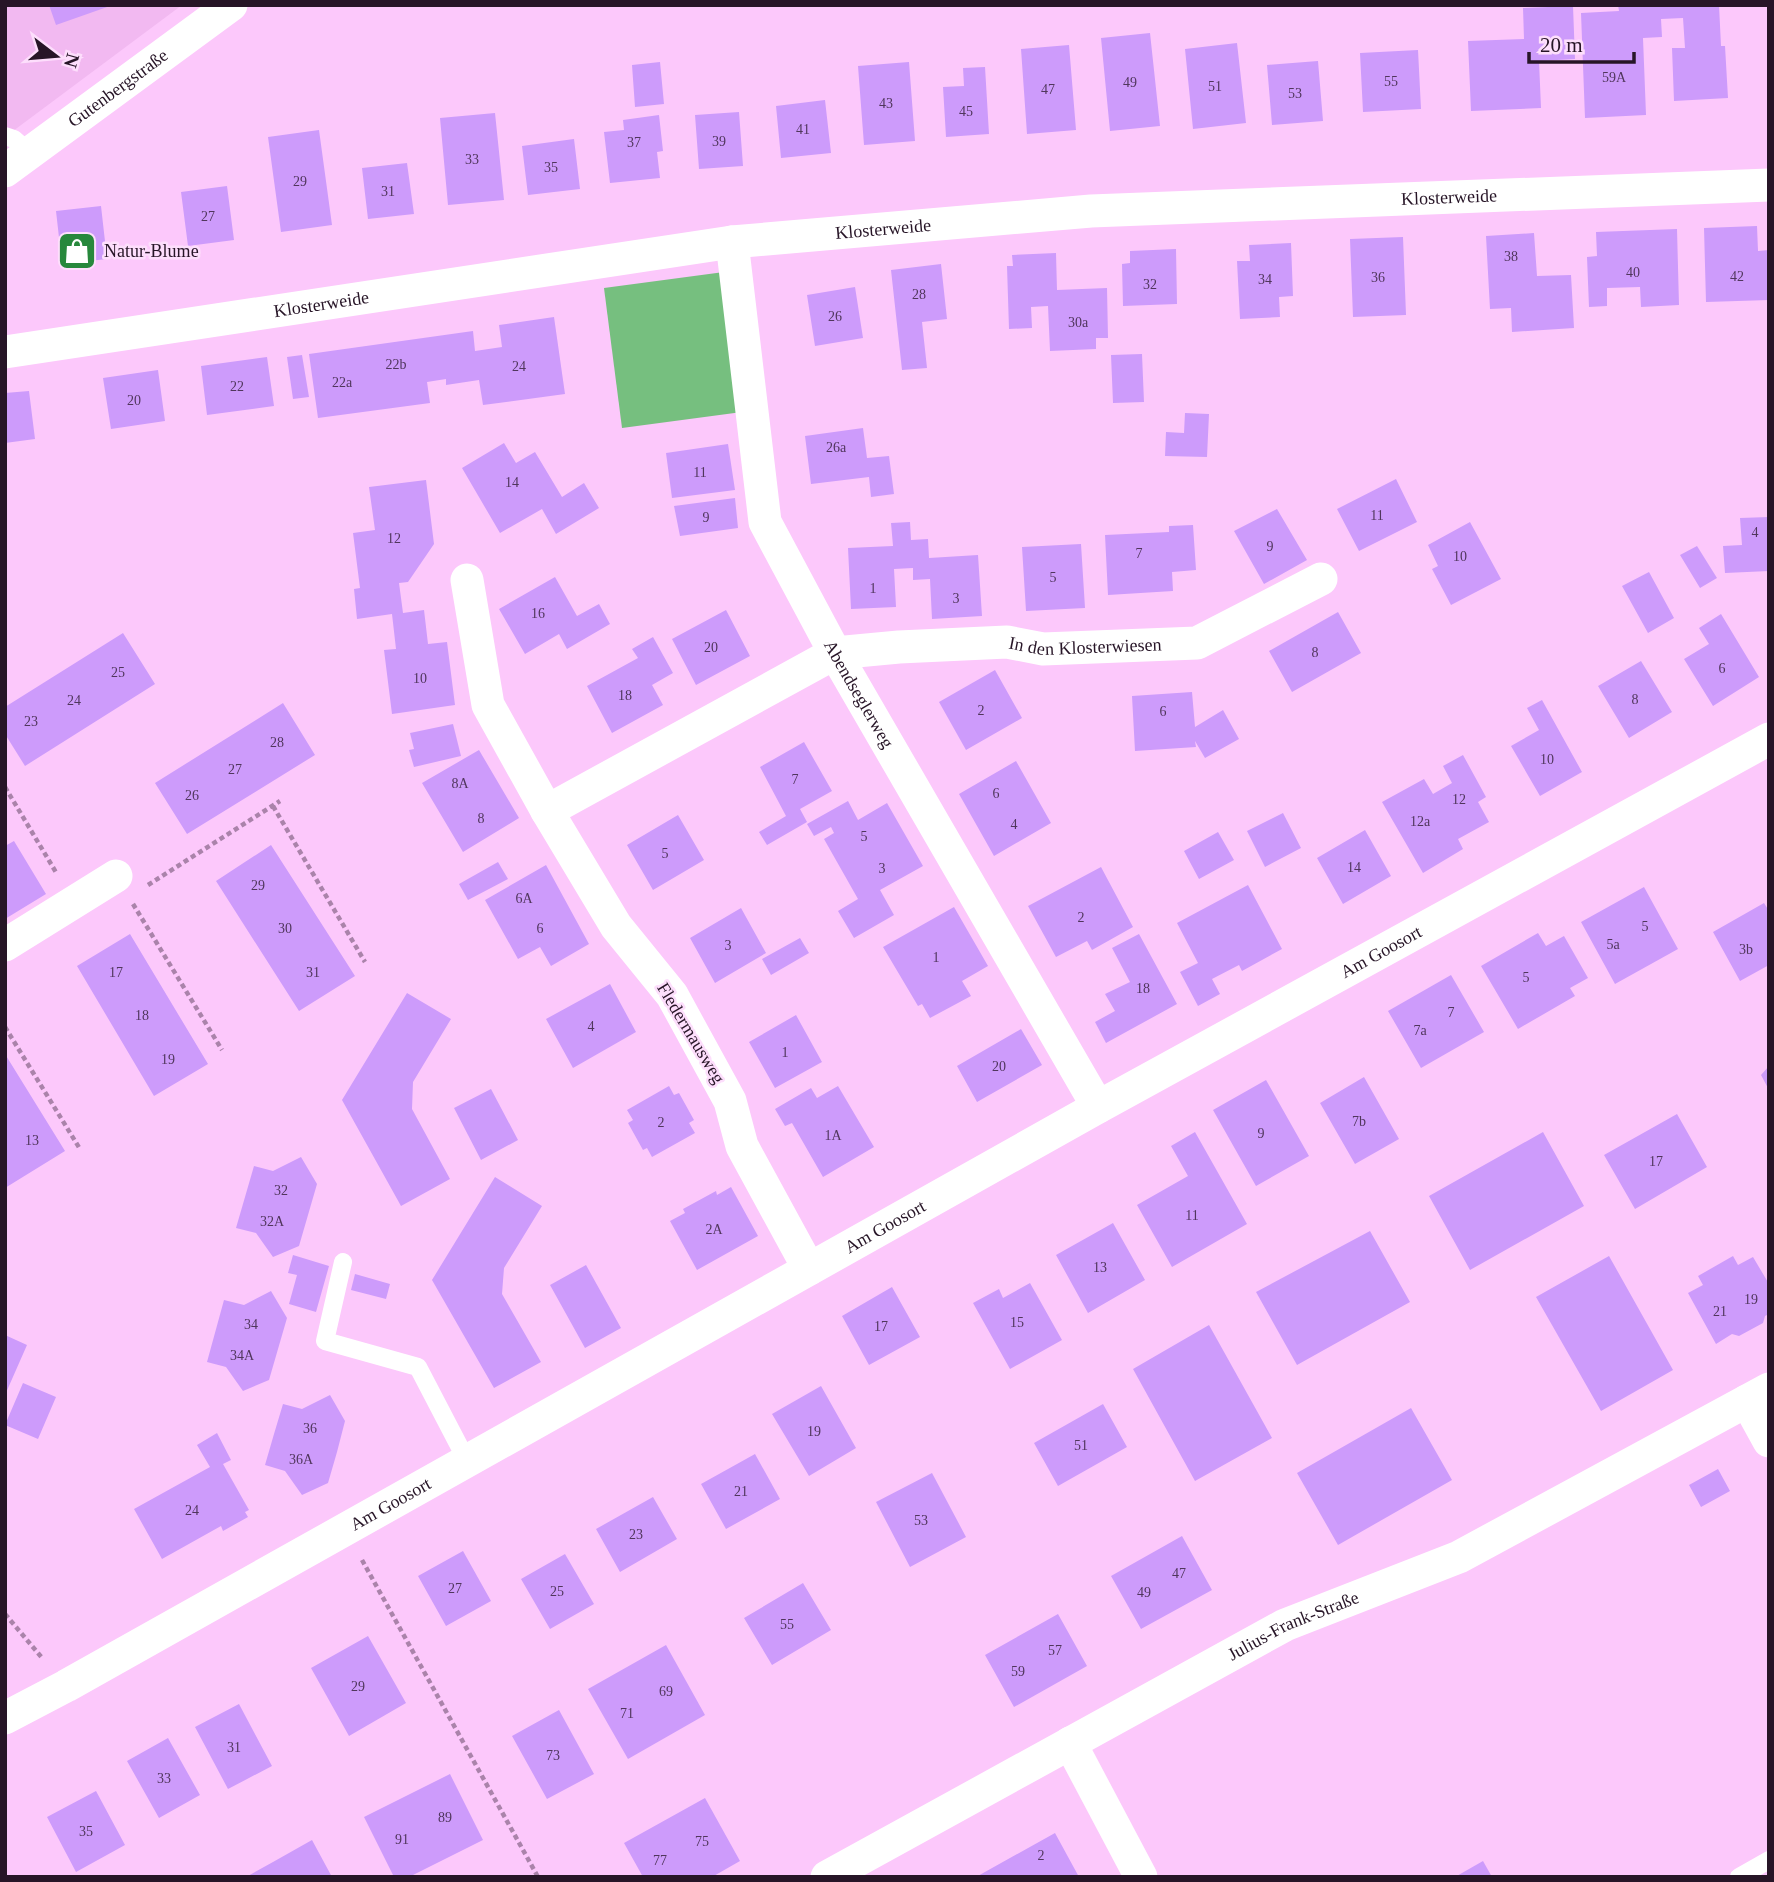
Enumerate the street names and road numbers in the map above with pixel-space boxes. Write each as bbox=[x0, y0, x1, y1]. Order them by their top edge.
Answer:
street label: Gutenbergstraße bbox=[64, 45, 172, 131]
street label: Klosterweide bbox=[1401, 185, 1498, 209]
street label: Klosterweide bbox=[834, 215, 932, 243]
street label: Klosterweide bbox=[272, 287, 370, 321]
street label: In den Klosterwiesen bbox=[1007, 633, 1162, 659]
street label: Abendseglerweg bbox=[820, 637, 898, 752]
street label: Am Goosort bbox=[1337, 921, 1425, 982]
street label: Fledermausweg bbox=[653, 979, 729, 1087]
street label: Am Goosort bbox=[841, 1196, 929, 1257]
street label: Am Goosort bbox=[347, 1473, 434, 1535]
street label: Julius-Frank-Straße bbox=[1224, 1587, 1362, 1665]

